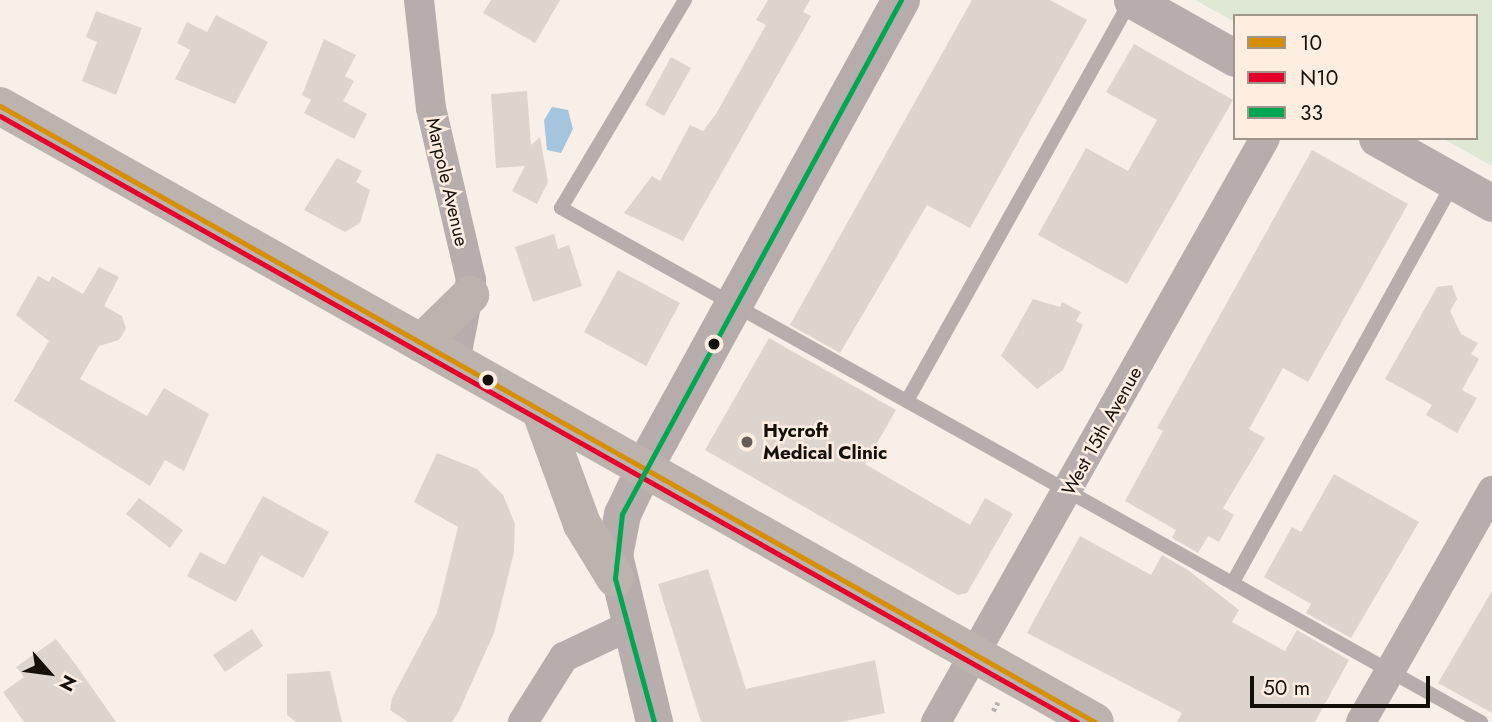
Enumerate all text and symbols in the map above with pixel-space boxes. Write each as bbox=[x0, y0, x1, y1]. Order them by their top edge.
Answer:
legend bbox=[1233, 14, 1478, 140]
text: 10 bbox=[1300, 28, 1322, 58]
text: N10 bbox=[1300, 63, 1338, 93]
text: 33 bbox=[1300, 98, 1323, 128]
street label: Marpole Avenue bbox=[421, 115, 473, 249]
unlabelled marker bbox=[707, 337, 721, 351]
street label: West 15th Avenue bbox=[1057, 363, 1147, 499]
unlabelled marker bbox=[481, 373, 495, 387]
place label: Hycroft Medical Clinic bbox=[763, 420, 887, 464]
marker: Hycroft Medical Clinic bbox=[737, 432, 757, 452]
north arrow bbox=[14, 638, 84, 708]
scale bar bbox=[1254, 662, 1434, 706]
text: N bbox=[53, 670, 83, 696]
text: 50 m bbox=[1263, 673, 1310, 703]

